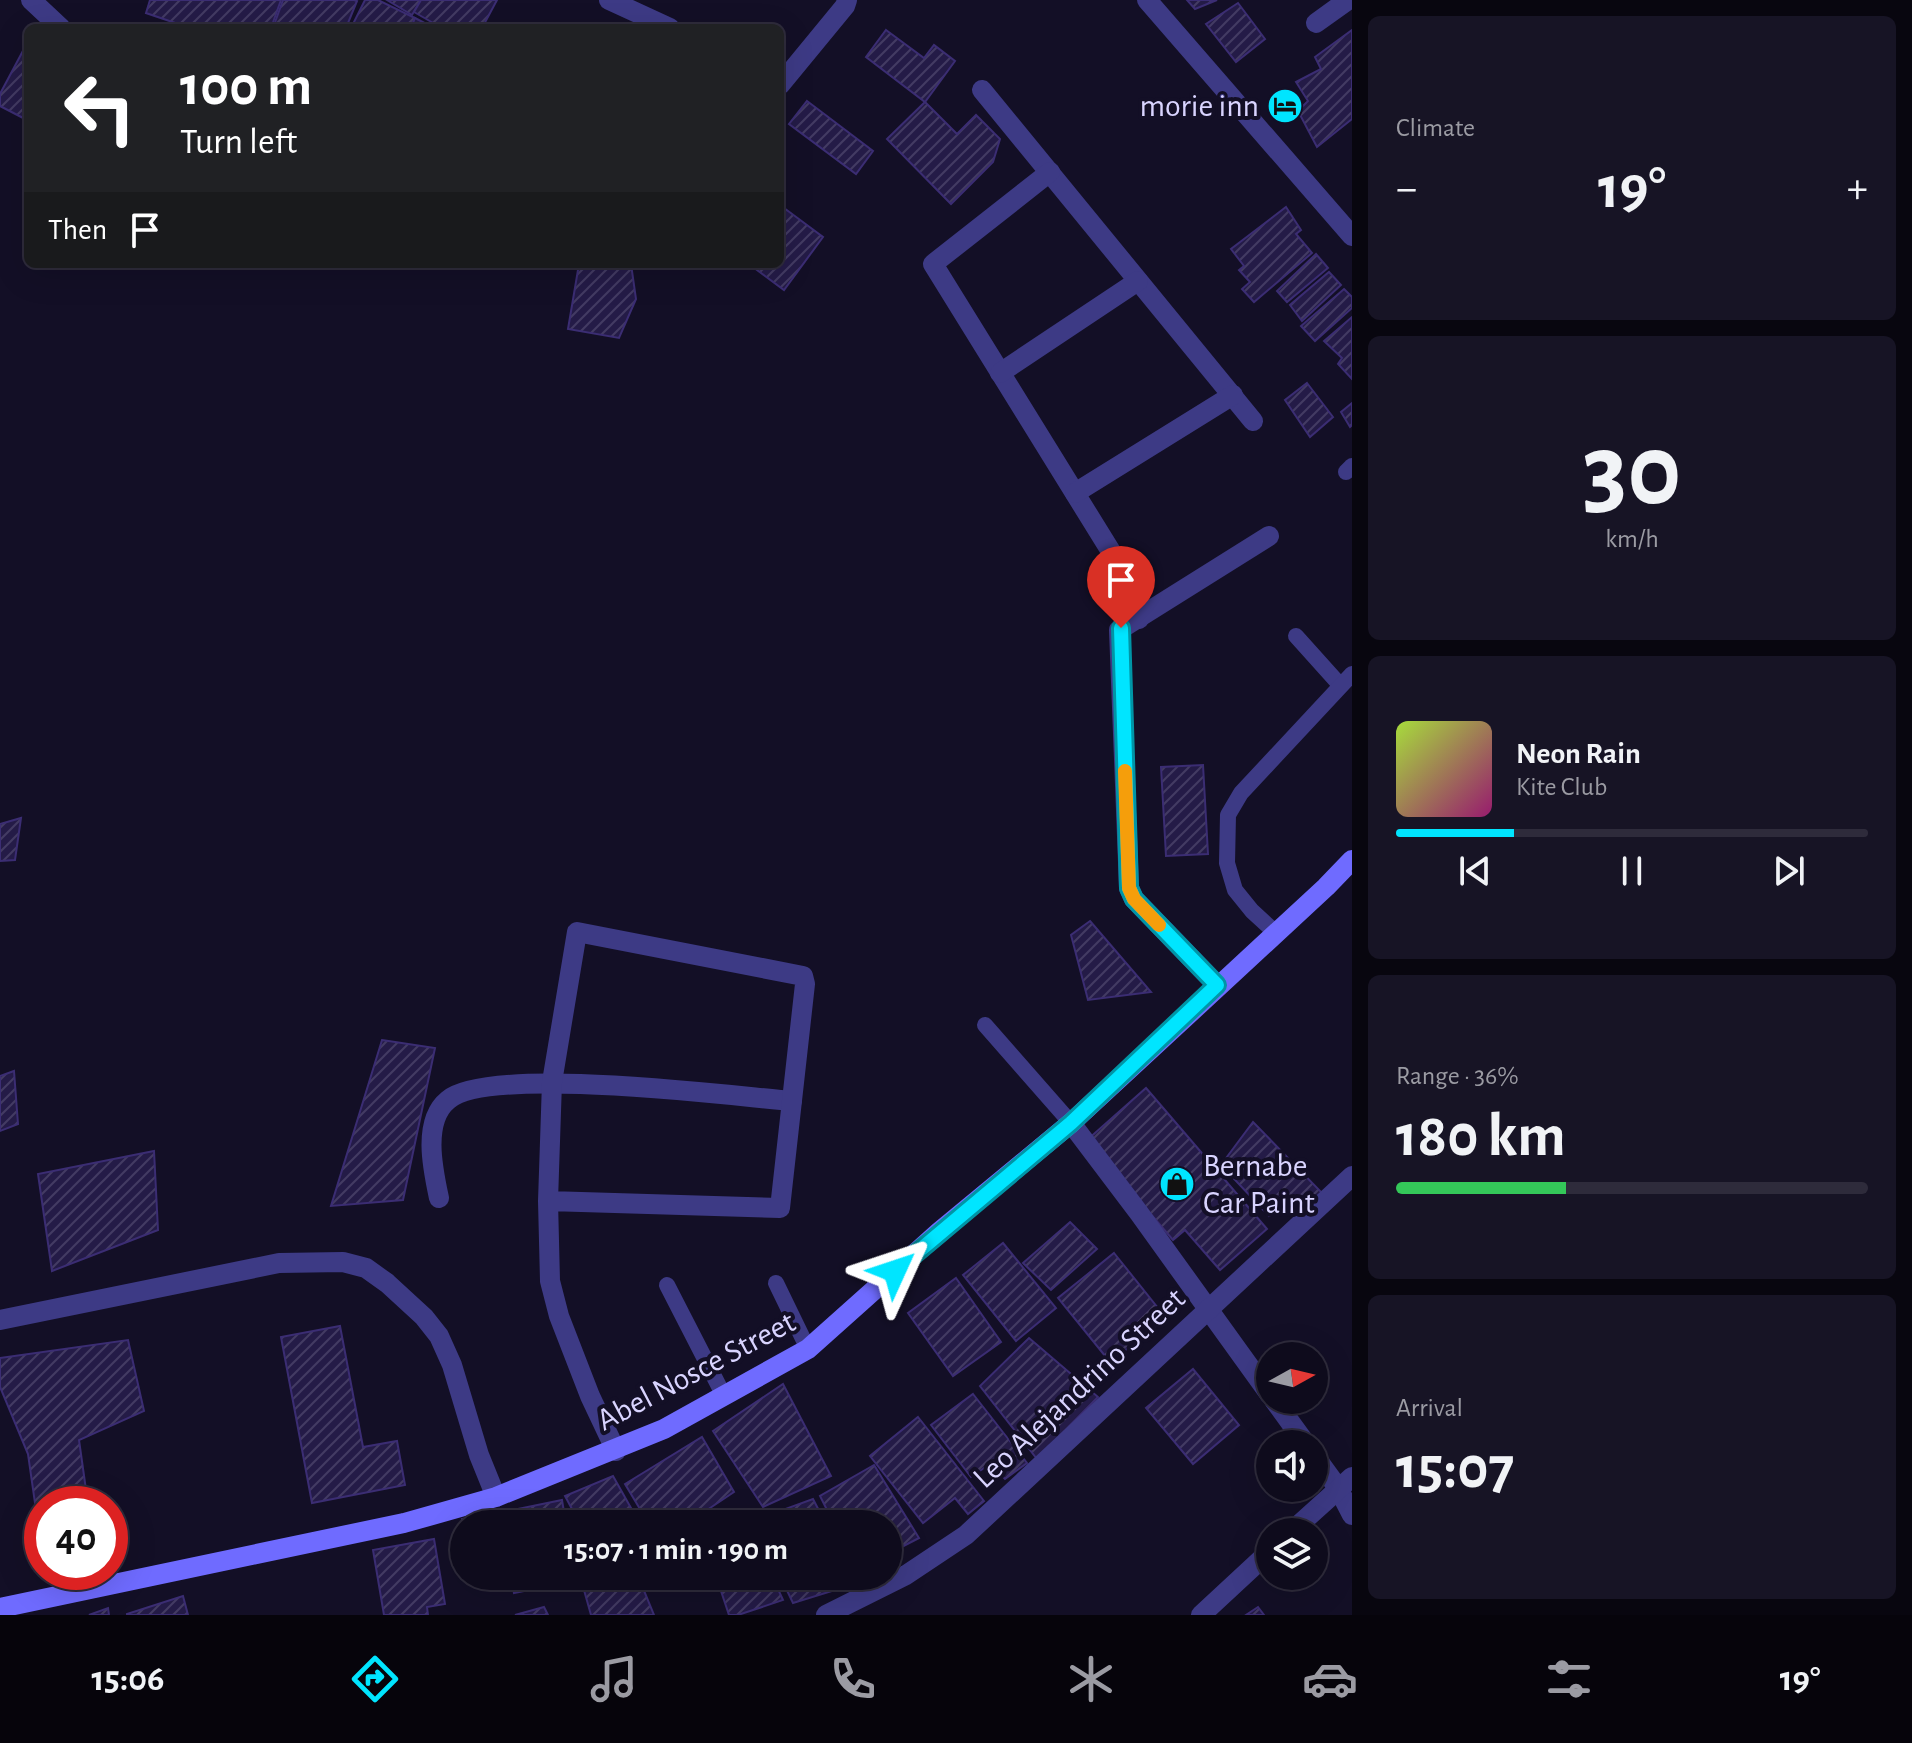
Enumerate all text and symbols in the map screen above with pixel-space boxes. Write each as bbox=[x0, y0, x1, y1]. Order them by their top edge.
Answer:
icon: left bbox=[48, 56, 152, 160]
text: 100 m bbox=[180, 59, 312, 115]
hotel icon: morie inn bbox=[1266, 87, 1304, 125]
place label: morie inn bbox=[1139, 90, 1259, 122]
text: Climate bbox=[1396, 115, 1475, 141]
text: Turn left bbox=[180, 124, 297, 160]
text: 19° bbox=[1598, 159, 1666, 219]
text: − bbox=[1396, 167, 1417, 211]
text: + bbox=[1847, 167, 1868, 211]
icon: arrive bbox=[123, 208, 167, 252]
text: Then bbox=[48, 215, 107, 245]
text: 30 bbox=[1582, 420, 1682, 524]
text: km/h bbox=[1605, 526, 1659, 552]
pin bbox=[1087, 546, 1155, 628]
icon: arrive bbox=[1099, 558, 1143, 602]
text: Neon Rain bbox=[1516, 739, 1641, 769]
text: Kite Club bbox=[1516, 774, 1607, 800]
icon: previous bbox=[1453, 849, 1497, 893]
icon: pause bbox=[1610, 849, 1654, 893]
icon: next bbox=[1767, 849, 1811, 893]
text: Range · 36% bbox=[1396, 1063, 1519, 1089]
text: 180 km bbox=[1396, 1107, 1566, 1167]
place label: Bernabe Car Paint bbox=[1203, 1150, 1315, 1219]
shop icon: Bernabe Car Paint bbox=[1158, 1165, 1196, 1203]
position arrow bbox=[853, 1229, 937, 1313]
street label: Leo Alejandrino Street bbox=[967, 1282, 1191, 1494]
street label: Abel Nosce Street bbox=[592, 1305, 800, 1437]
north arrow bbox=[1256, 1342, 1328, 1414]
map controls bbox=[1256, 1342, 1328, 1590]
text: Arrival bbox=[1396, 1395, 1463, 1421]
button: sound bbox=[1256, 1430, 1328, 1502]
text: 15:07 bbox=[1396, 1439, 1514, 1499]
speed limit sign: 40 bbox=[24, 1486, 128, 1590]
button: layers bbox=[1256, 1518, 1328, 1590]
text: 15:07 · 1 min · 190 m bbox=[564, 1535, 788, 1565]
icon: directions bbox=[347, 1651, 403, 1707]
icon: music bbox=[586, 1651, 642, 1707]
icon: phone bbox=[825, 1651, 881, 1707]
icon: climate bbox=[1063, 1651, 1119, 1707]
icon: car bbox=[1302, 1651, 1358, 1707]
icon: filters bbox=[1541, 1651, 1597, 1707]
text: 15:06 bbox=[91, 1661, 164, 1697]
text: 19° bbox=[1780, 1661, 1821, 1697]

